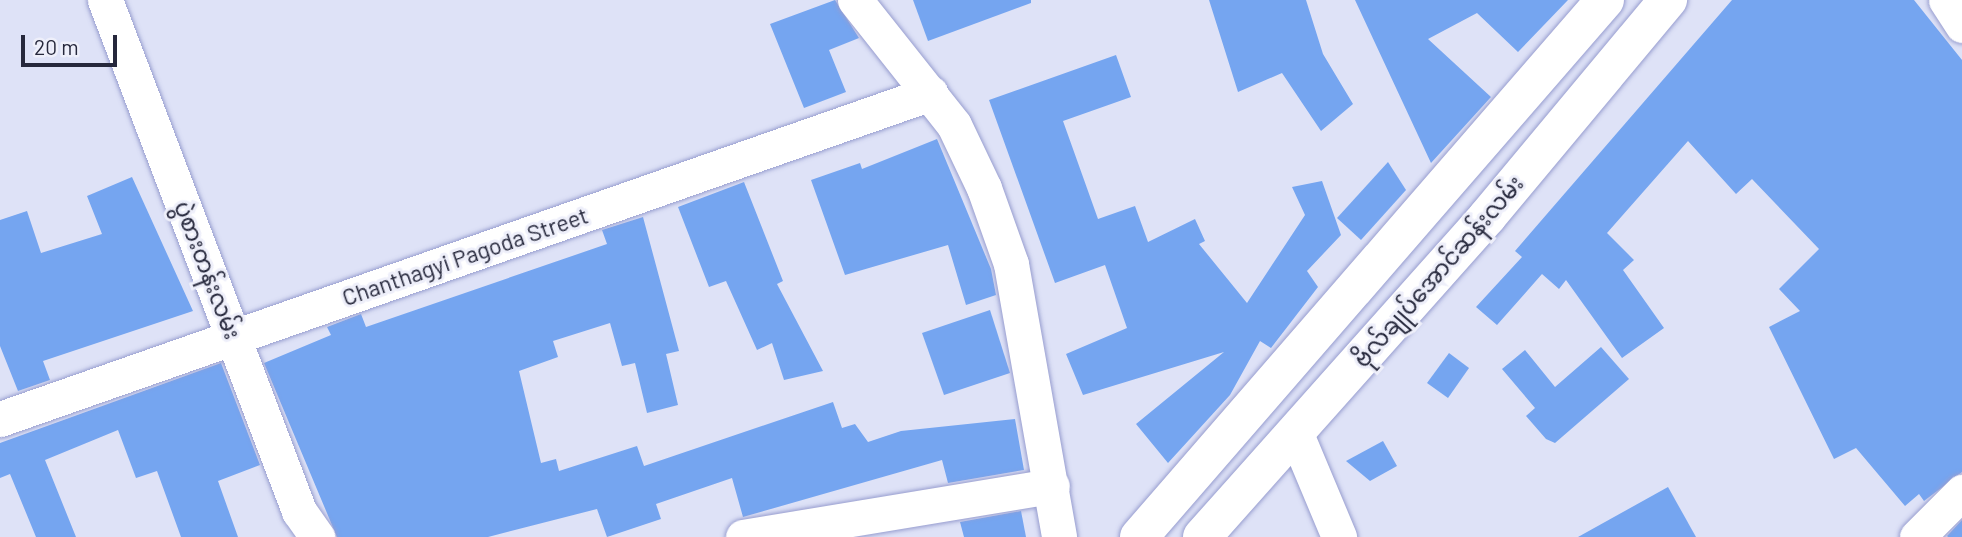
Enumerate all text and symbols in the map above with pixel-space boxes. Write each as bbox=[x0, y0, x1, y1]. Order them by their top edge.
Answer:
scale bar bbox=[24, 21, 121, 65]
text: 20 m bbox=[34, 34, 79, 59]
street label: ဗိုလ်ချုပ်အောင်ဆန်းလမ်း bbox=[1347, 169, 1529, 373]
street label: ပွဲစားတန်းလမ်း bbox=[169, 197, 247, 343]
street label: Chanthagyi Pagoda Street bbox=[338, 201, 592, 311]

